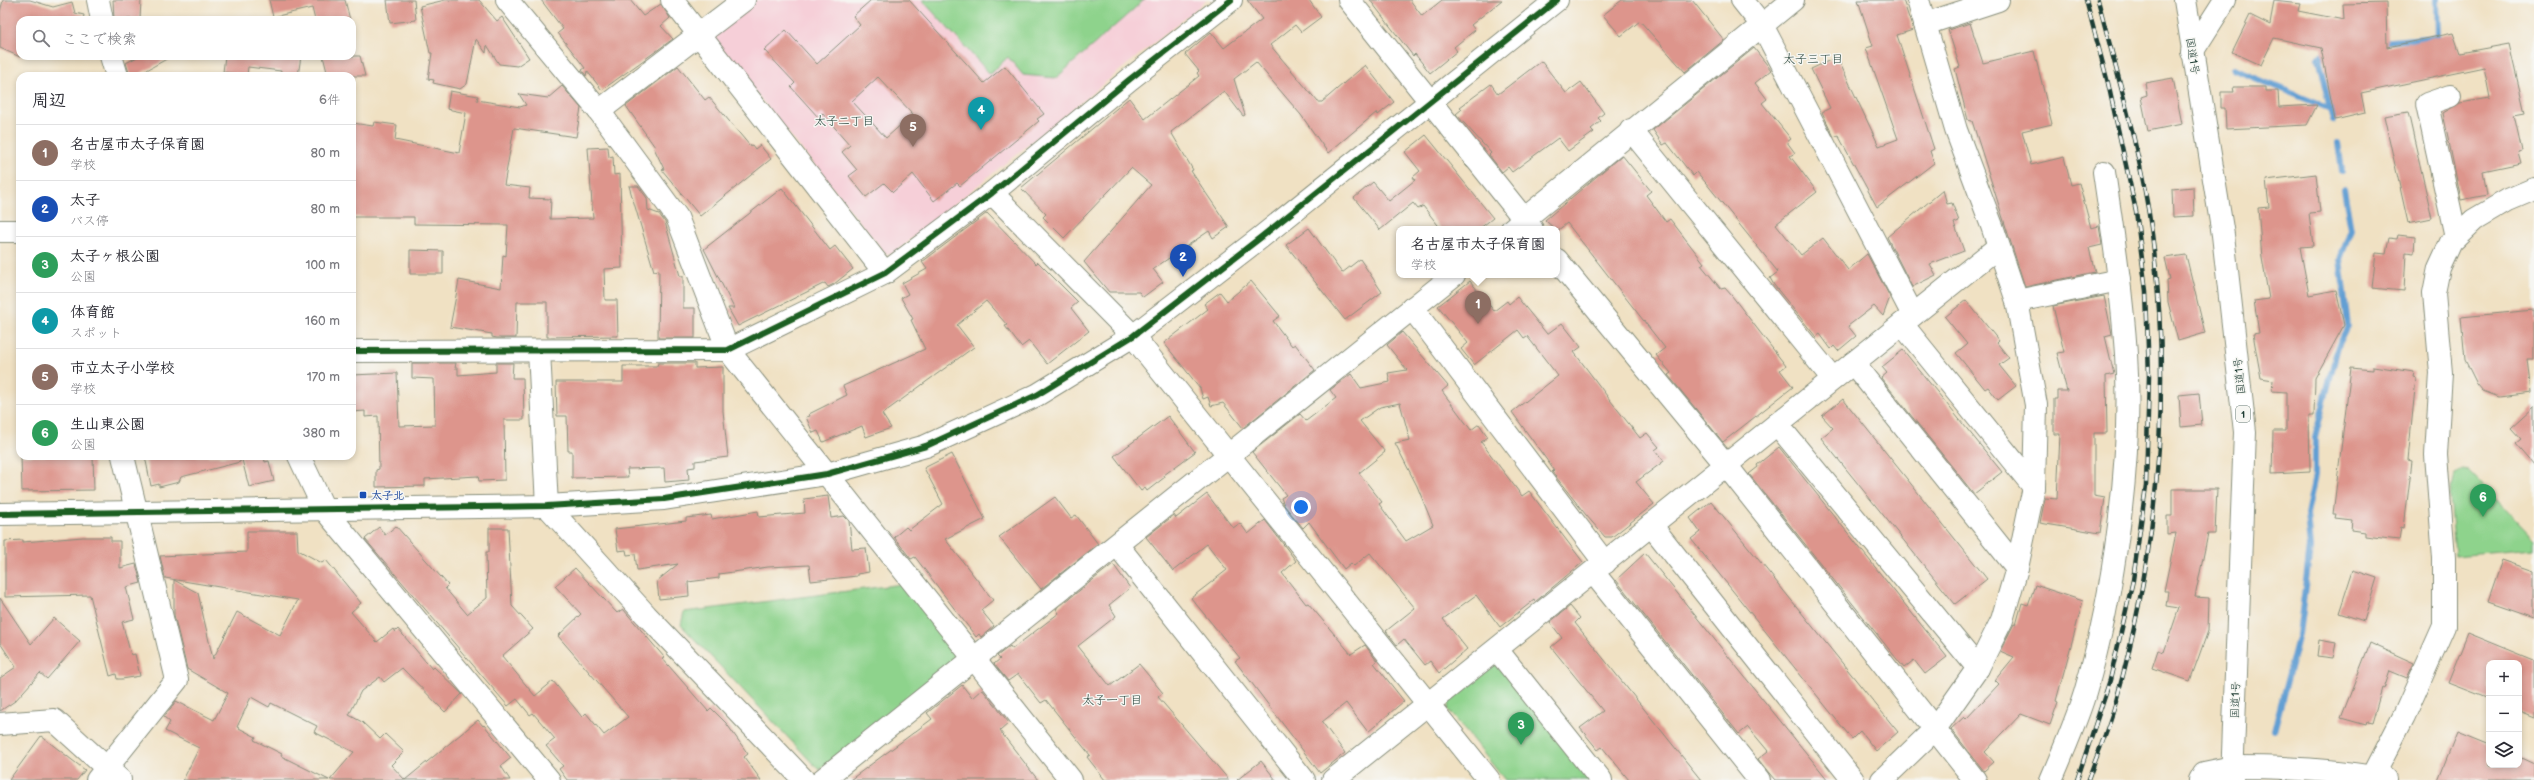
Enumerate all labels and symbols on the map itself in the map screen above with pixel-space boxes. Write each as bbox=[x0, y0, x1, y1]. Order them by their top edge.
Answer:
street label: 国道1号 bbox=[2183, 37, 2202, 75]
district label: 太子三丁目 bbox=[1783, 52, 1843, 67]
pin: 4 bbox=[968, 97, 994, 130]
district label: 太子二丁目 bbox=[814, 114, 874, 129]
pin: 5 bbox=[900, 114, 926, 147]
pin: 2 bbox=[1170, 244, 1196, 277]
pin: 1 bbox=[1465, 291, 1491, 324]
street label: 国道1号 bbox=[2231, 357, 2248, 395]
road number: 1 bbox=[2236, 406, 2250, 422]
pin: 6 bbox=[2470, 484, 2496, 517]
place label: 太子北 bbox=[371, 489, 404, 502]
marker: 太子北 bbox=[358, 490, 368, 500]
your location bbox=[1291, 497, 1311, 517]
street label: 国道1号 bbox=[2228, 681, 2243, 719]
district label: 太子一丁目 bbox=[1082, 693, 1142, 708]
pin: 3 bbox=[1508, 712, 1534, 745]

